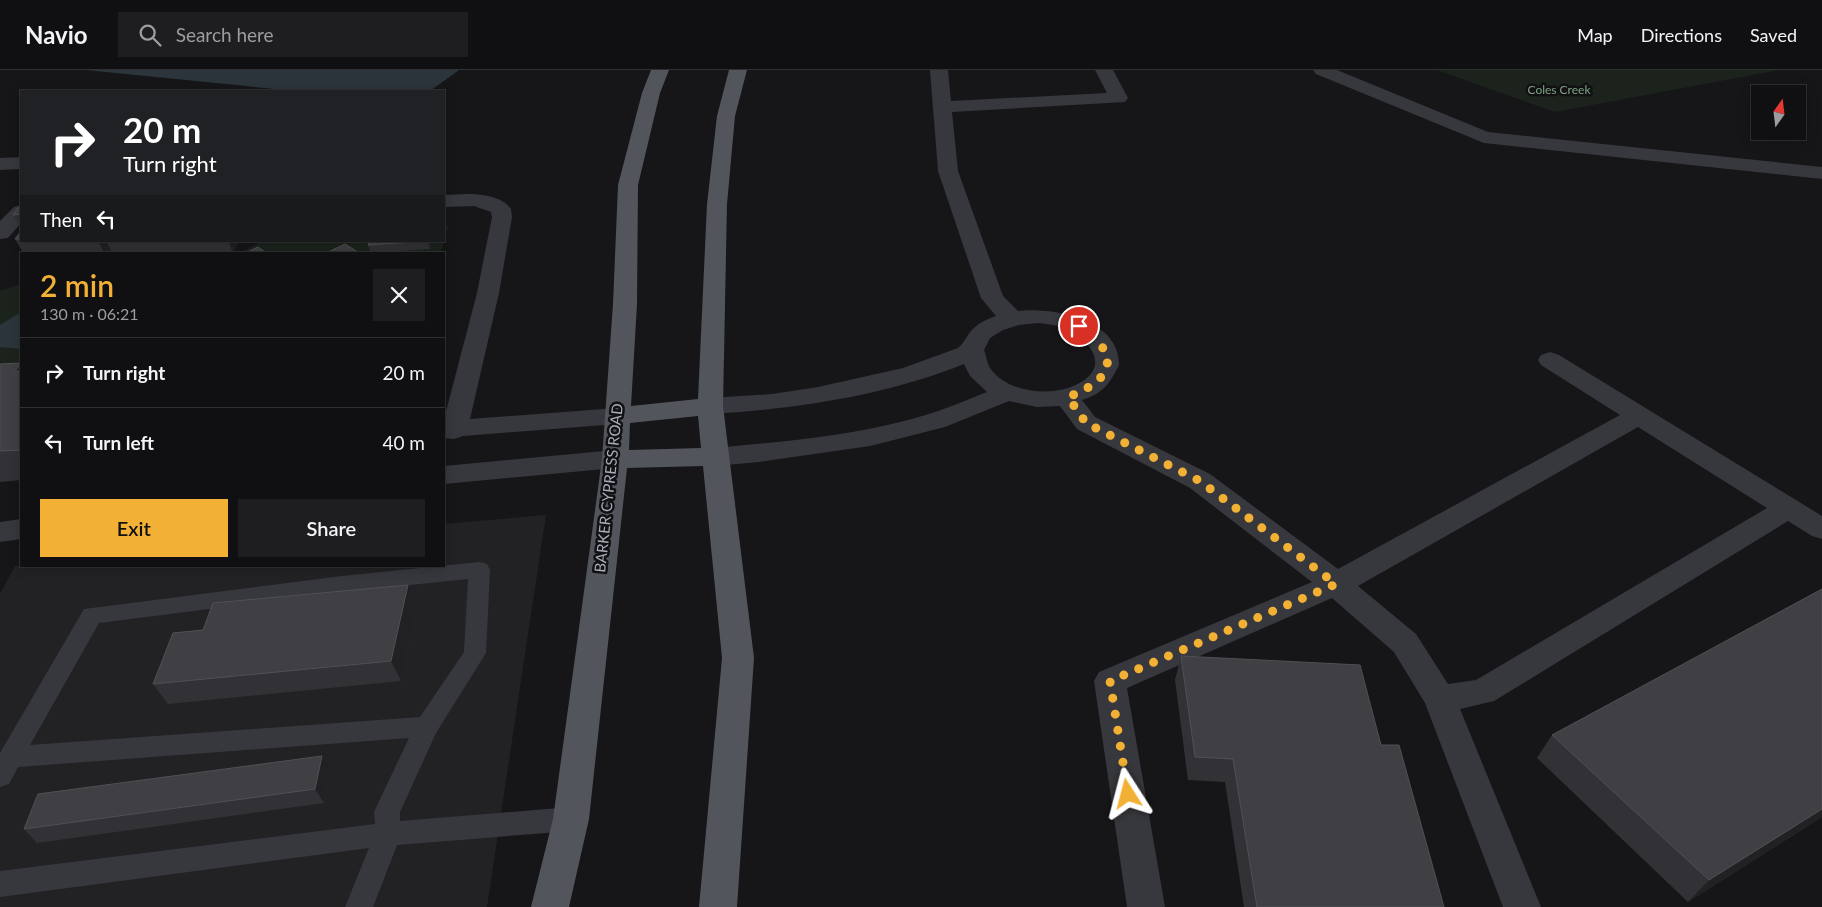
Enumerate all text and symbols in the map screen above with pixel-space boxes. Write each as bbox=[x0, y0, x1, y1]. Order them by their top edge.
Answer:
search box bbox=[118, 12, 468, 57]
text: Navio bbox=[25, 20, 88, 49]
icon: search bbox=[136, 21, 164, 49]
text: Search here bbox=[176, 23, 274, 46]
text: Map bbox=[1577, 24, 1613, 46]
text: Directions bbox=[1641, 24, 1722, 46]
text: Saved bbox=[1750, 24, 1797, 46]
park label: Coles Creek bbox=[1527, 82, 1591, 97]
north arrow bbox=[1751, 85, 1806, 140]
map controls bbox=[1751, 85, 1806, 140]
text: 20 m bbox=[123, 108, 201, 150]
icon: right bbox=[40, 110, 105, 175]
text: Turn right bbox=[123, 150, 217, 177]
icon: left bbox=[92, 205, 120, 233]
text: Then bbox=[40, 208, 82, 231]
text: 2 min bbox=[40, 267, 114, 303]
button: close bbox=[373, 269, 425, 321]
text: 130 m · 06:21 bbox=[40, 304, 139, 323]
pin bbox=[1058, 305, 1100, 347]
icon: arrive bbox=[1065, 312, 1093, 340]
icon: right bbox=[40, 359, 68, 387]
text: Turn right bbox=[83, 361, 165, 384]
text: 20 m bbox=[382, 361, 425, 384]
street label: BARKER CYPRESS ROAD bbox=[590, 402, 626, 573]
icon: left bbox=[40, 429, 68, 457]
text: Turn left bbox=[83, 431, 154, 454]
text: 40 m bbox=[382, 431, 425, 454]
button: Exit bbox=[40, 499, 228, 557]
button: Share bbox=[238, 499, 425, 557]
position arrow bbox=[1101, 767, 1153, 819]

